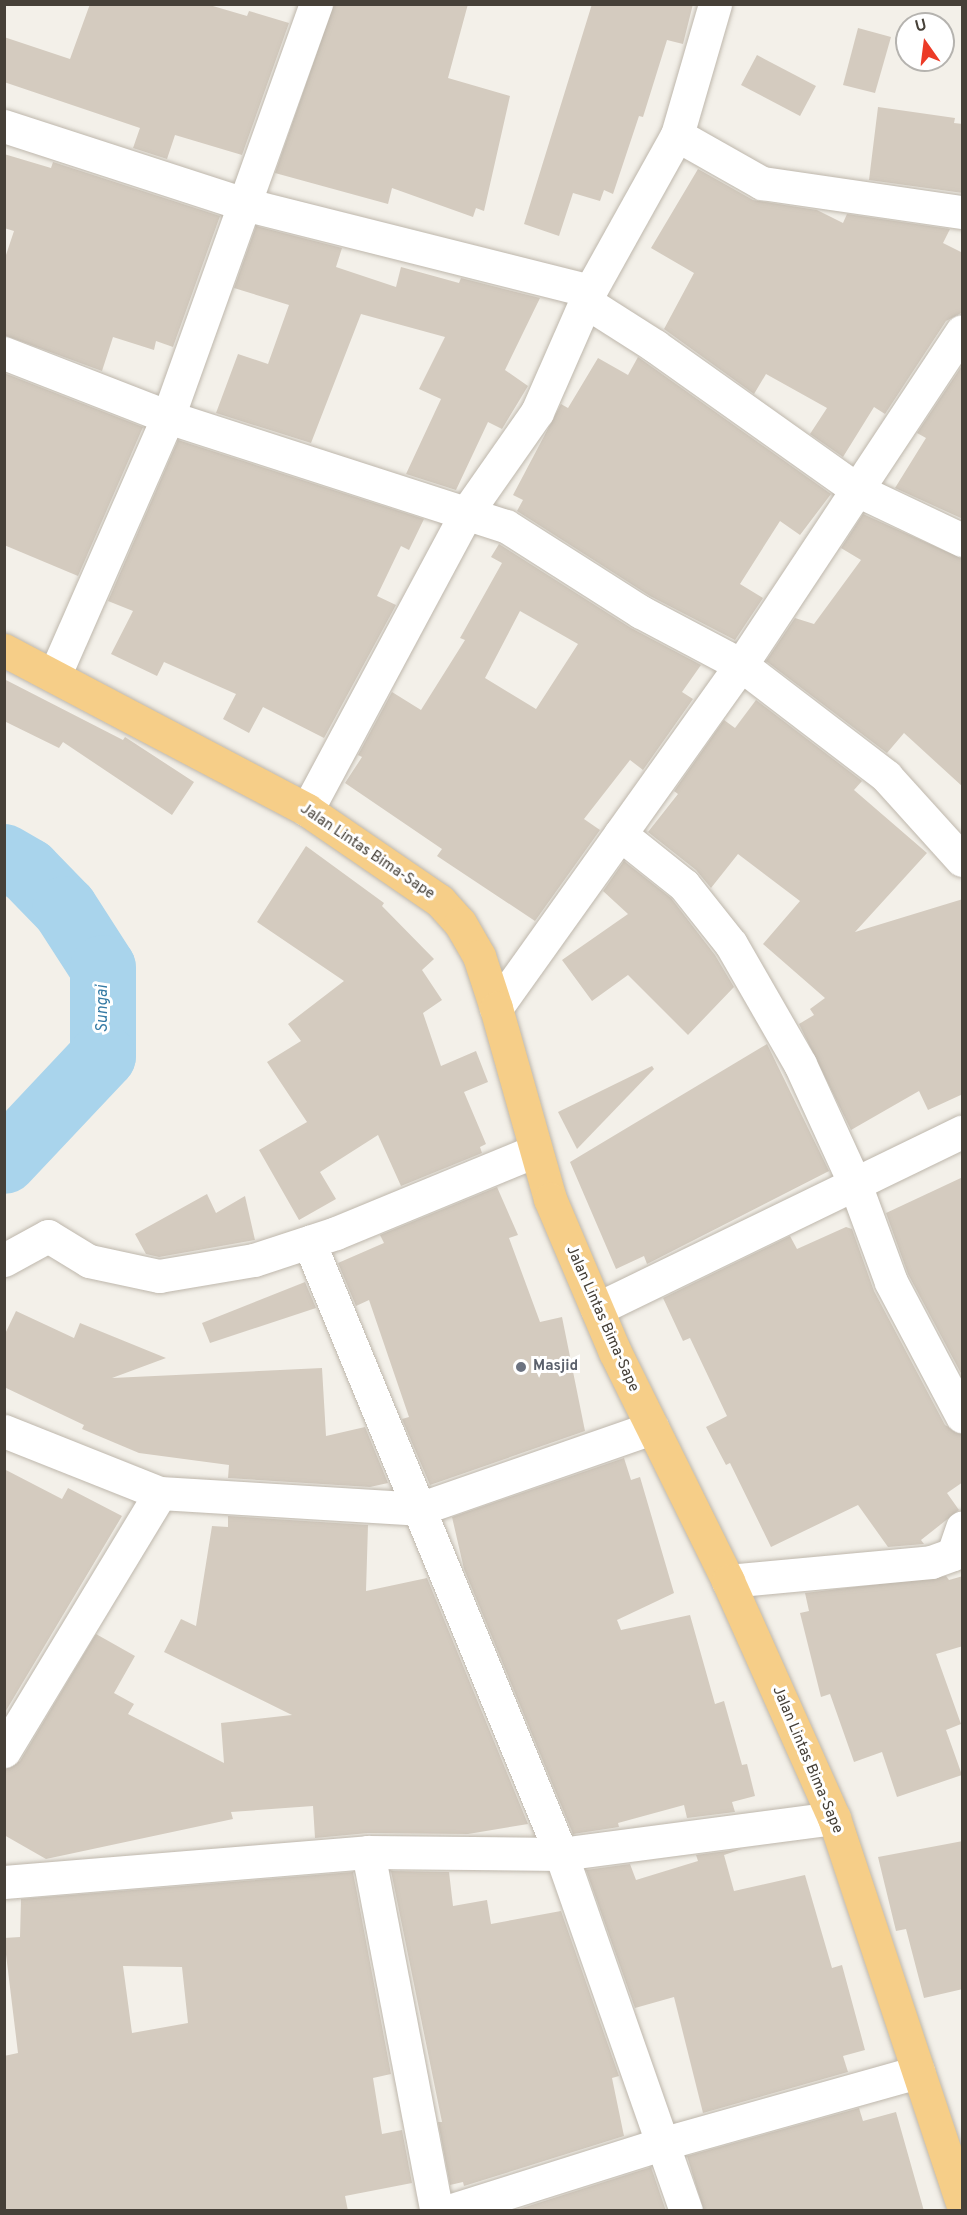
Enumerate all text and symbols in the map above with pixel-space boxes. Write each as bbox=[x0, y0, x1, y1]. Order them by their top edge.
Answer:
north arrow bbox=[895, 12, 955, 72]
text: U bbox=[913, 15, 929, 38]
street label: Jalan Lintas Bima-Sape bbox=[296, 800, 438, 904]
water label: Sungai bbox=[93, 985, 113, 1033]
street label: Jalan Lintas Bima-Sape bbox=[562, 1243, 642, 1395]
place label: Masjid bbox=[533, 1358, 578, 1376]
marker: Masjid bbox=[514, 1360, 528, 1374]
street label: Jalan Lintas Bima-Sape bbox=[768, 1684, 846, 1836]

